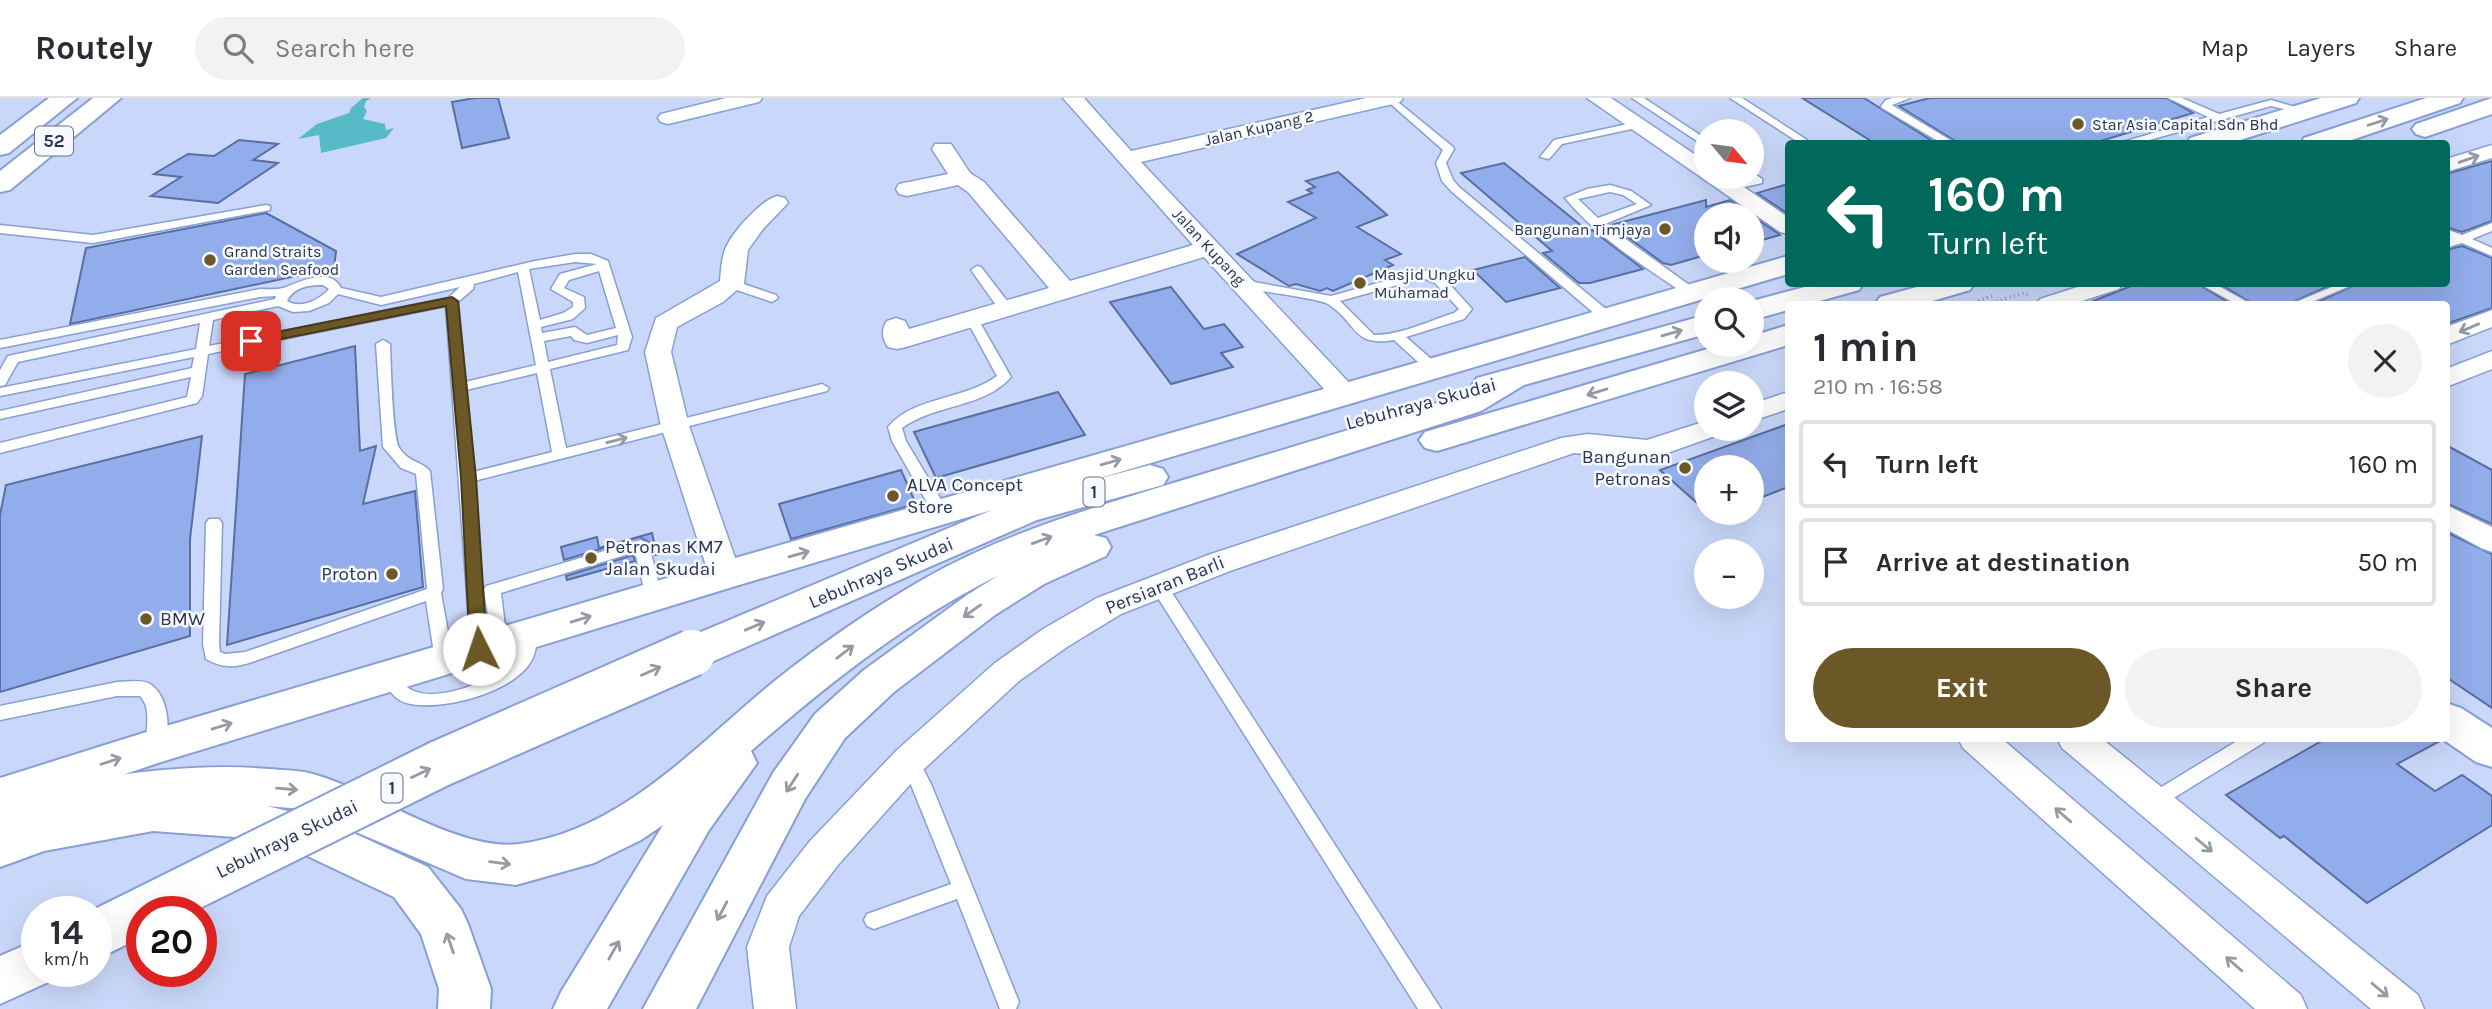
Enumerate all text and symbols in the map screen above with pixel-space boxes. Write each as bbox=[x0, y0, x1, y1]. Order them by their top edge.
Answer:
search box bbox=[195, 17, 685, 80]
text: Routely bbox=[35, 29, 153, 67]
icon: search bbox=[219, 29, 257, 67]
text: Search here bbox=[275, 33, 415, 64]
text: Map bbox=[2201, 34, 2249, 62]
text: Layers bbox=[2287, 34, 2356, 62]
text: Share bbox=[2394, 34, 2457, 62]
street label: Jalan Kupang 2 bbox=[1203, 106, 1315, 150]
place label: Star Asia Capital Sdn Bhd bbox=[2092, 115, 2279, 134]
one-way arrow bbox=[2367, 115, 2389, 127]
marker: Star Asia Capital Sdn Bhd bbox=[2070, 116, 2086, 132]
north arrow bbox=[1694, 119, 1764, 189]
map controls bbox=[1694, 119, 1764, 609]
road number: 52 bbox=[35, 126, 73, 156]
one-way arrow bbox=[2458, 152, 2480, 164]
text: 160 m bbox=[1928, 166, 2065, 223]
icon: left bbox=[1813, 168, 1904, 259]
button: sound bbox=[1694, 203, 1764, 273]
street label: Jalan Kupang bbox=[1169, 205, 1249, 289]
place label: Bangunan Timjaya bbox=[1514, 220, 1651, 239]
marker: Bangunan Timjaya bbox=[1657, 221, 1673, 237]
text: Turn left bbox=[1928, 225, 2048, 262]
place label: Grand Straits Garden Seafood bbox=[224, 242, 339, 279]
marker: Grand Straits Garden Seafood bbox=[202, 252, 218, 268]
place label: Masjid Ungku Muhamad bbox=[1374, 265, 1476, 302]
marker: Masjid Ungku Muhamad bbox=[1352, 275, 1368, 291]
button: search bbox=[1694, 287, 1764, 357]
pin bbox=[221, 311, 281, 371]
icon: arrive bbox=[232, 322, 270, 360]
text: 1 min bbox=[1813, 322, 1918, 372]
one-way arrow bbox=[2459, 322, 2481, 335]
button: close bbox=[2348, 324, 2422, 398]
one-way arrow bbox=[1661, 326, 1683, 339]
button: layers bbox=[1694, 371, 1764, 441]
street label: Lebuhraya Skudai bbox=[1343, 373, 1499, 435]
text: 210 m · 16:58 bbox=[1813, 373, 1943, 400]
one-way arrow bbox=[1587, 386, 1609, 399]
one-way arrow bbox=[605, 433, 628, 446]
icon: left bbox=[1817, 445, 1855, 483]
place label: Bangunan Petronas bbox=[1582, 446, 1671, 490]
text: Turn left bbox=[1876, 449, 1978, 480]
text: 160 m bbox=[2349, 449, 2418, 480]
one-way arrow bbox=[1100, 454, 1122, 467]
button: + bbox=[1694, 455, 1764, 525]
marker: Bangunan Petronas bbox=[1677, 460, 1693, 476]
place label: ALVA Concept Store bbox=[907, 474, 1023, 518]
road number: 1 bbox=[1084, 478, 1104, 506]
marker: ALVA Concept Store bbox=[885, 488, 901, 504]
street label: Lebuhraya Skudai bbox=[805, 533, 957, 613]
one-way arrow bbox=[1031, 533, 1053, 545]
place label: Petronas KM7 Jalan Skudai bbox=[605, 536, 723, 580]
button: − bbox=[1694, 539, 1764, 609]
icon: arrive bbox=[1817, 543, 1855, 581]
one-way arrow bbox=[787, 547, 809, 560]
text: Arrive at destination bbox=[1876, 547, 2130, 578]
text: 50 m bbox=[2357, 547, 2418, 578]
marker: Petronas KM7 Jalan Skudai bbox=[583, 550, 599, 566]
street label: Persiaran Barli bbox=[1102, 551, 1228, 619]
place label: Proton bbox=[321, 563, 378, 585]
marker: Proton bbox=[384, 566, 400, 582]
one-way arrow bbox=[963, 604, 982, 618]
place label: BMW bbox=[160, 608, 205, 630]
marker: BMW bbox=[138, 611, 154, 627]
one-way arrow bbox=[569, 611, 591, 624]
position arrow bbox=[442, 612, 516, 686]
one-way arrow bbox=[744, 619, 765, 632]
one-way arrow bbox=[835, 644, 854, 659]
button: Exit bbox=[1813, 648, 2111, 728]
button: Share bbox=[2125, 648, 2422, 728]
one-way arrow bbox=[640, 664, 662, 677]
one-way arrow bbox=[211, 719, 233, 732]
one-way arrow bbox=[100, 753, 122, 766]
one-way arrow bbox=[410, 766, 431, 780]
one-way arrow bbox=[784, 772, 798, 792]
road number: 1 bbox=[382, 774, 402, 802]
one-way arrow bbox=[275, 783, 298, 796]
street label: Lebuhraya Skudai bbox=[212, 795, 362, 883]
one-way arrow bbox=[2055, 806, 2072, 823]
one-way arrow bbox=[2195, 837, 2213, 853]
one-way arrow bbox=[488, 857, 511, 870]
speed limit sign: 20 bbox=[126, 896, 217, 987]
one-way arrow bbox=[714, 900, 728, 921]
text: 14 bbox=[50, 912, 83, 953]
one-way arrow bbox=[443, 933, 455, 955]
one-way arrow bbox=[607, 941, 621, 961]
text: km/h bbox=[44, 948, 89, 970]
one-way arrow bbox=[2225, 956, 2243, 972]
one-way arrow bbox=[2370, 982, 2388, 998]

